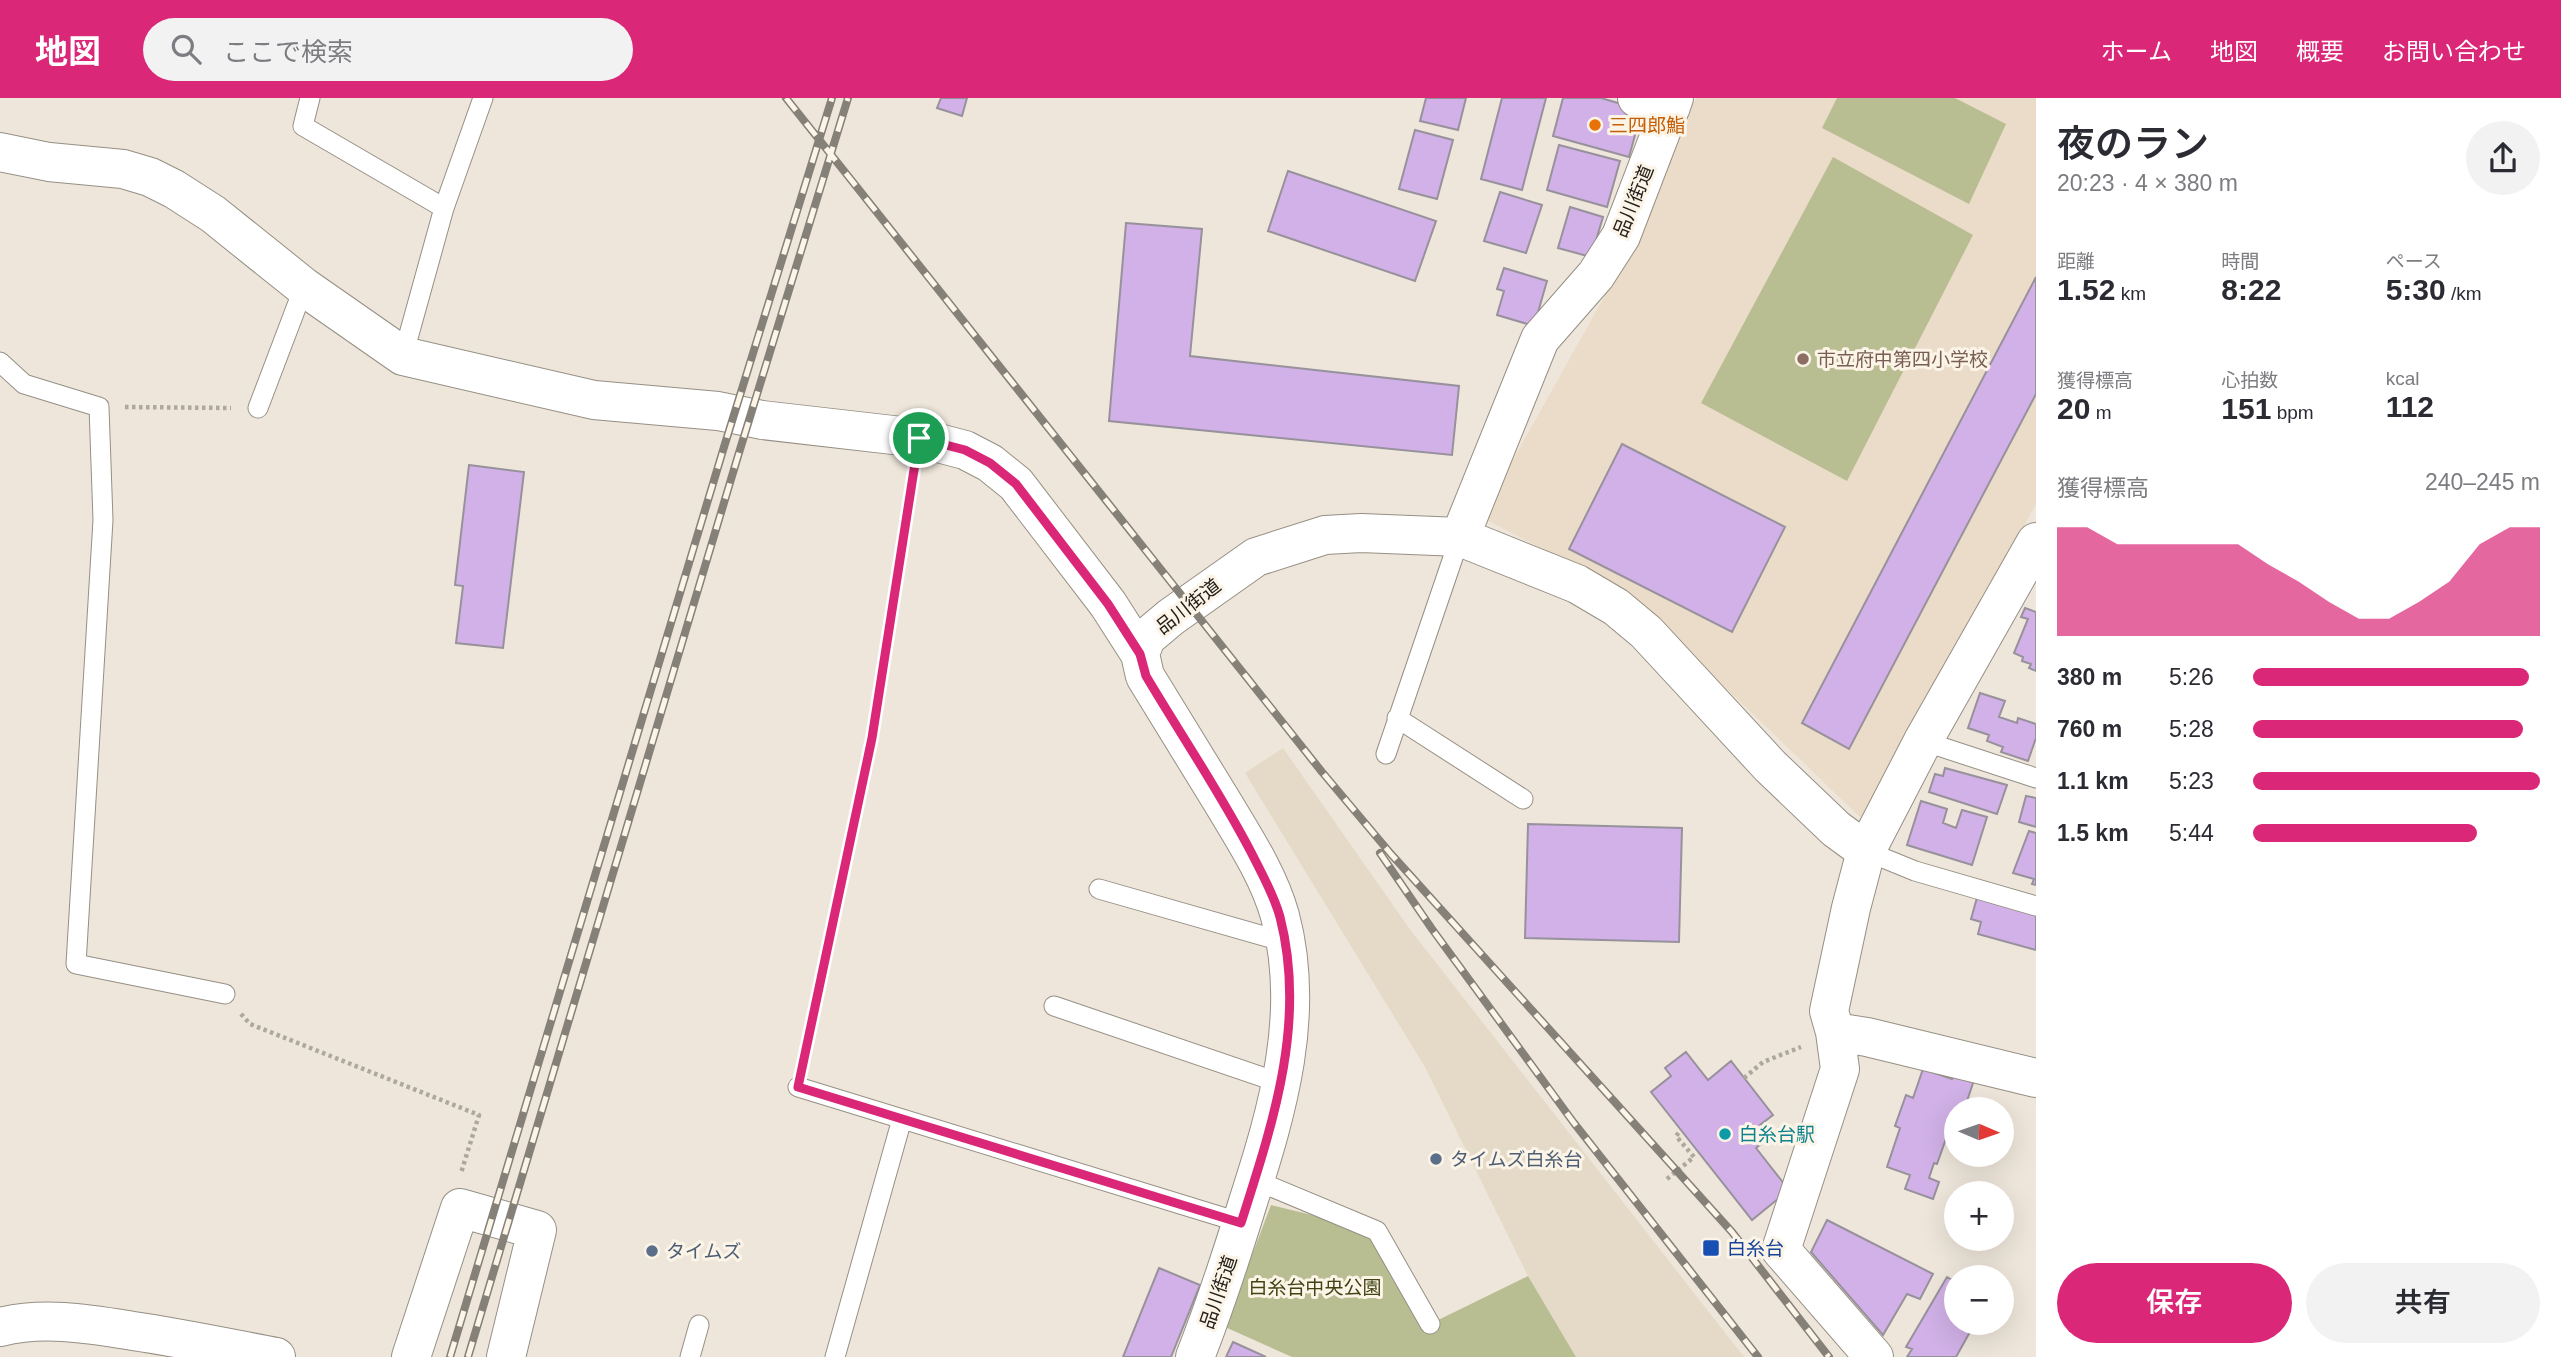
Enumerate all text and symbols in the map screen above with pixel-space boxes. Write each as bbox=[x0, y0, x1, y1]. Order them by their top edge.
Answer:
search box bbox=[143, 18, 633, 81]
icon: search bbox=[167, 30, 205, 68]
text: 地図 bbox=[35, 33, 101, 70]
text: ここで検索 bbox=[223, 37, 353, 67]
text: ホーム bbox=[2101, 38, 2172, 65]
text: 地図 bbox=[2210, 38, 2258, 65]
text: 概要 bbox=[2296, 38, 2344, 65]
text: お問い合わせ bbox=[2382, 38, 2526, 65]
place label: 三四郎鮨 bbox=[1609, 115, 1685, 136]
marker: 三四郎鮨 bbox=[1587, 117, 1603, 133]
button: share bbox=[2466, 121, 2540, 195]
text: 夜のラン bbox=[2057, 123, 2209, 165]
street label: 品川街道 bbox=[1609, 162, 1657, 240]
text: 20:23 · 4 × 380 m bbox=[2057, 170, 2238, 196]
text: 距離 bbox=[2057, 251, 2095, 272]
text: 時間 bbox=[2221, 251, 2259, 272]
text: ペース bbox=[2386, 251, 2442, 272]
text: 1.52 bbox=[2057, 273, 2115, 306]
text: 8:22 bbox=[2221, 273, 2281, 306]
text: 5:30 bbox=[2386, 273, 2446, 306]
text: km bbox=[2115, 283, 2146, 304]
text: /km bbox=[2446, 283, 2482, 304]
place label: 市立府中第四小学校 bbox=[1817, 349, 1988, 370]
marker: 市立府中第四小学校 bbox=[1795, 351, 1811, 367]
text: kcal bbox=[2386, 368, 2419, 389]
text: 獲得標高 bbox=[2057, 370, 2133, 391]
text: 心拍数 bbox=[2221, 370, 2278, 391]
text: 112 bbox=[2386, 390, 2434, 423]
text: 20 bbox=[2057, 392, 2090, 425]
text: 151 bbox=[2221, 392, 2271, 425]
text: m bbox=[2090, 402, 2111, 423]
text: bpm bbox=[2271, 402, 2314, 423]
pin bbox=[889, 408, 949, 468]
icon: arrive bbox=[900, 419, 938, 457]
text: 240–245 m bbox=[2425, 469, 2540, 495]
text: 獲得標高 bbox=[2057, 475, 2149, 501]
street label: 品川街道 bbox=[1152, 575, 1225, 638]
text: 380 m bbox=[2057, 664, 2122, 690]
text: 5:26 bbox=[2169, 664, 2214, 690]
text: 760 m bbox=[2057, 716, 2122, 742]
text: 5:28 bbox=[2169, 716, 2214, 742]
text: 1.1 km bbox=[2057, 768, 2129, 794]
text: 5:23 bbox=[2169, 768, 2214, 794]
text: 1.5 km bbox=[2057, 820, 2129, 846]
text: 5:44 bbox=[2169, 820, 2214, 846]
north arrow bbox=[1944, 1097, 2014, 1167]
map controls bbox=[1944, 1097, 2014, 1335]
place label: 白糸台駅 bbox=[1739, 1124, 1815, 1145]
marker: 白糸台駅 bbox=[1717, 1126, 1733, 1142]
place label: タイムズ白糸台 bbox=[1450, 1149, 1583, 1170]
marker: タイムズ白糸台 bbox=[1428, 1151, 1444, 1167]
button: + bbox=[1944, 1181, 2014, 1251]
marker: 白糸台 bbox=[1701, 1238, 1721, 1258]
place label: 白糸台 bbox=[1727, 1238, 1784, 1259]
place label: タイムズ bbox=[666, 1241, 742, 1262]
marker: タイムズ bbox=[644, 1243, 660, 1259]
street label: 品川街道 bbox=[1196, 1253, 1241, 1332]
button: 保存 bbox=[2057, 1263, 2292, 1343]
button: 共有 bbox=[2306, 1263, 2540, 1343]
button: − bbox=[1944, 1265, 2014, 1335]
park label: 白糸台中央公園 bbox=[1248, 1277, 1382, 1298]

